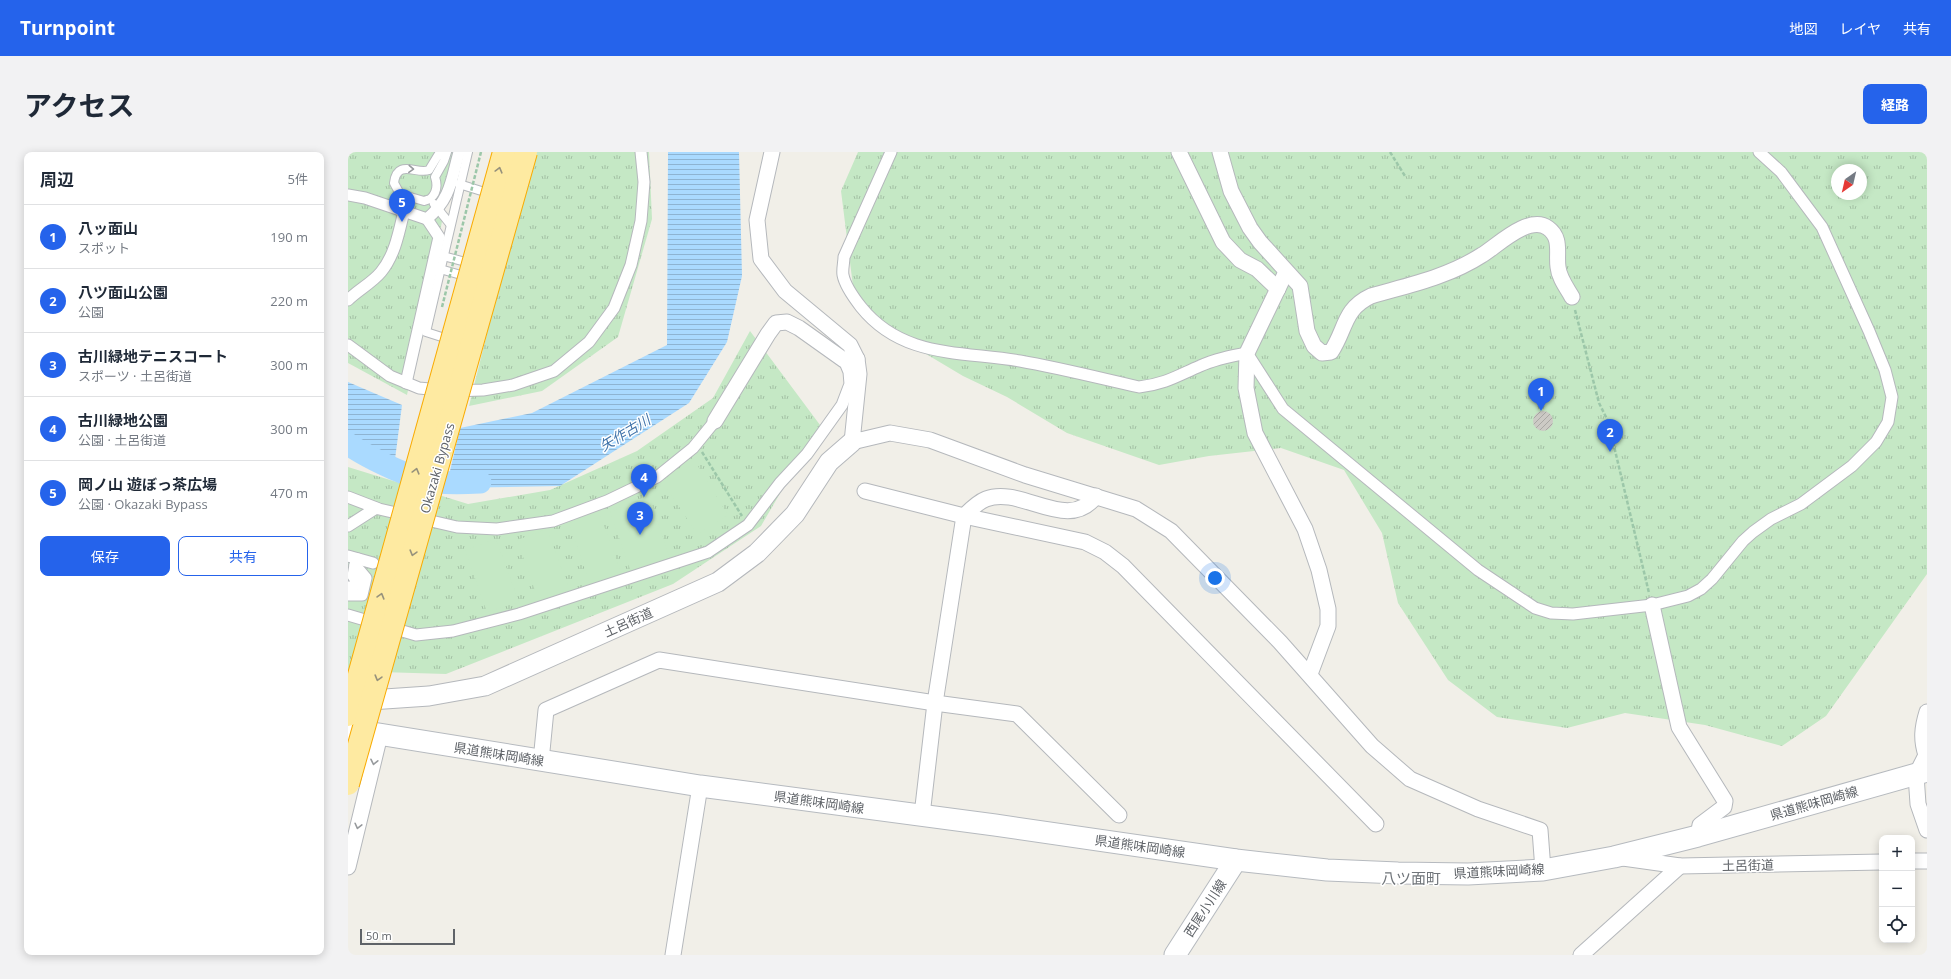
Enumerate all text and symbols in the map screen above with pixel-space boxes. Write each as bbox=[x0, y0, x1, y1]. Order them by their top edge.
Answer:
text: Turnpoint bbox=[20, 15, 115, 41]
text: 地図 bbox=[1789, 19, 1817, 38]
text: レイヤ bbox=[1839, 19, 1881, 38]
text: 共有 bbox=[1903, 19, 1931, 38]
button: 経路 bbox=[1863, 84, 1927, 124]
text: アクセス bbox=[24, 86, 135, 124]
north arrow bbox=[1831, 164, 1867, 200]
one-way arrow bbox=[408, 165, 414, 174]
one-way arrow bbox=[494, 167, 503, 174]
text: 周辺 bbox=[40, 168, 74, 191]
text: 5件 bbox=[288, 170, 308, 188]
pin: 5 bbox=[389, 189, 415, 222]
text: 八ッ面山 bbox=[78, 218, 138, 238]
text: 1 bbox=[49, 228, 57, 246]
text: 190 m bbox=[270, 228, 308, 246]
text: スポット bbox=[78, 239, 130, 257]
text: 八ツ面山公園 bbox=[78, 282, 168, 302]
text: 2 bbox=[49, 292, 57, 310]
text: 220 m bbox=[270, 292, 308, 310]
text: 公園 bbox=[78, 303, 104, 321]
text: 古川緑地テニスコート bbox=[78, 346, 228, 366]
text: 3 bbox=[49, 356, 57, 374]
text: 300 m bbox=[270, 356, 308, 374]
text: スポーツ · 土呂街道 bbox=[78, 367, 192, 385]
pin: 1 bbox=[1528, 378, 1554, 411]
water label: 矢作古川 bbox=[596, 409, 655, 455]
text: 古川緑地公園 bbox=[78, 410, 168, 430]
pin: 2 bbox=[1597, 419, 1623, 452]
text: 4 bbox=[49, 420, 57, 438]
text: 300 m bbox=[270, 420, 308, 438]
street label: Okazaki Bypass bbox=[415, 421, 459, 515]
text: 公園 · 土呂街道 bbox=[78, 431, 166, 449]
pin: 4 bbox=[631, 464, 657, 497]
one-way arrow bbox=[411, 468, 420, 475]
text: 岡ノ山 遊ぼっ茶広場 bbox=[78, 474, 217, 494]
text: 5 bbox=[49, 484, 57, 502]
text: 470 m bbox=[270, 484, 308, 502]
text: 公園 · Okazaki Bypass bbox=[78, 495, 208, 513]
pin: 3 bbox=[627, 502, 653, 535]
button: 保存 bbox=[40, 536, 170, 576]
button: 共有 bbox=[178, 536, 308, 576]
one-way arrow bbox=[409, 550, 418, 557]
your location bbox=[1205, 568, 1225, 588]
one-way arrow bbox=[376, 593, 385, 600]
street label: 土呂街道 bbox=[601, 603, 655, 641]
one-way arrow bbox=[374, 675, 383, 682]
street label: 県道熊味岡崎線 bbox=[453, 738, 545, 770]
one-way arrow bbox=[370, 759, 378, 765]
street label: 県道熊味岡崎線 bbox=[1768, 782, 1860, 824]
street label: 県道熊味岡崎線 bbox=[773, 787, 865, 817]
one-way arrow bbox=[355, 823, 363, 830]
street label: 県道熊味岡崎線 bbox=[1094, 831, 1186, 861]
map controls bbox=[1879, 835, 1915, 943]
button: + bbox=[1879, 835, 1915, 871]
street label: 土呂街道 bbox=[1722, 856, 1774, 874]
street label: 県道熊味岡崎線 bbox=[1453, 860, 1545, 882]
district label: 八ツ面町 bbox=[1381, 868, 1441, 888]
button: − bbox=[1879, 871, 1915, 907]
street label: 西尾小川線 bbox=[1180, 876, 1230, 940]
button: locate bbox=[1879, 907, 1915, 943]
scale bar bbox=[360, 927, 455, 946]
text: 50 m bbox=[366, 928, 392, 943]

